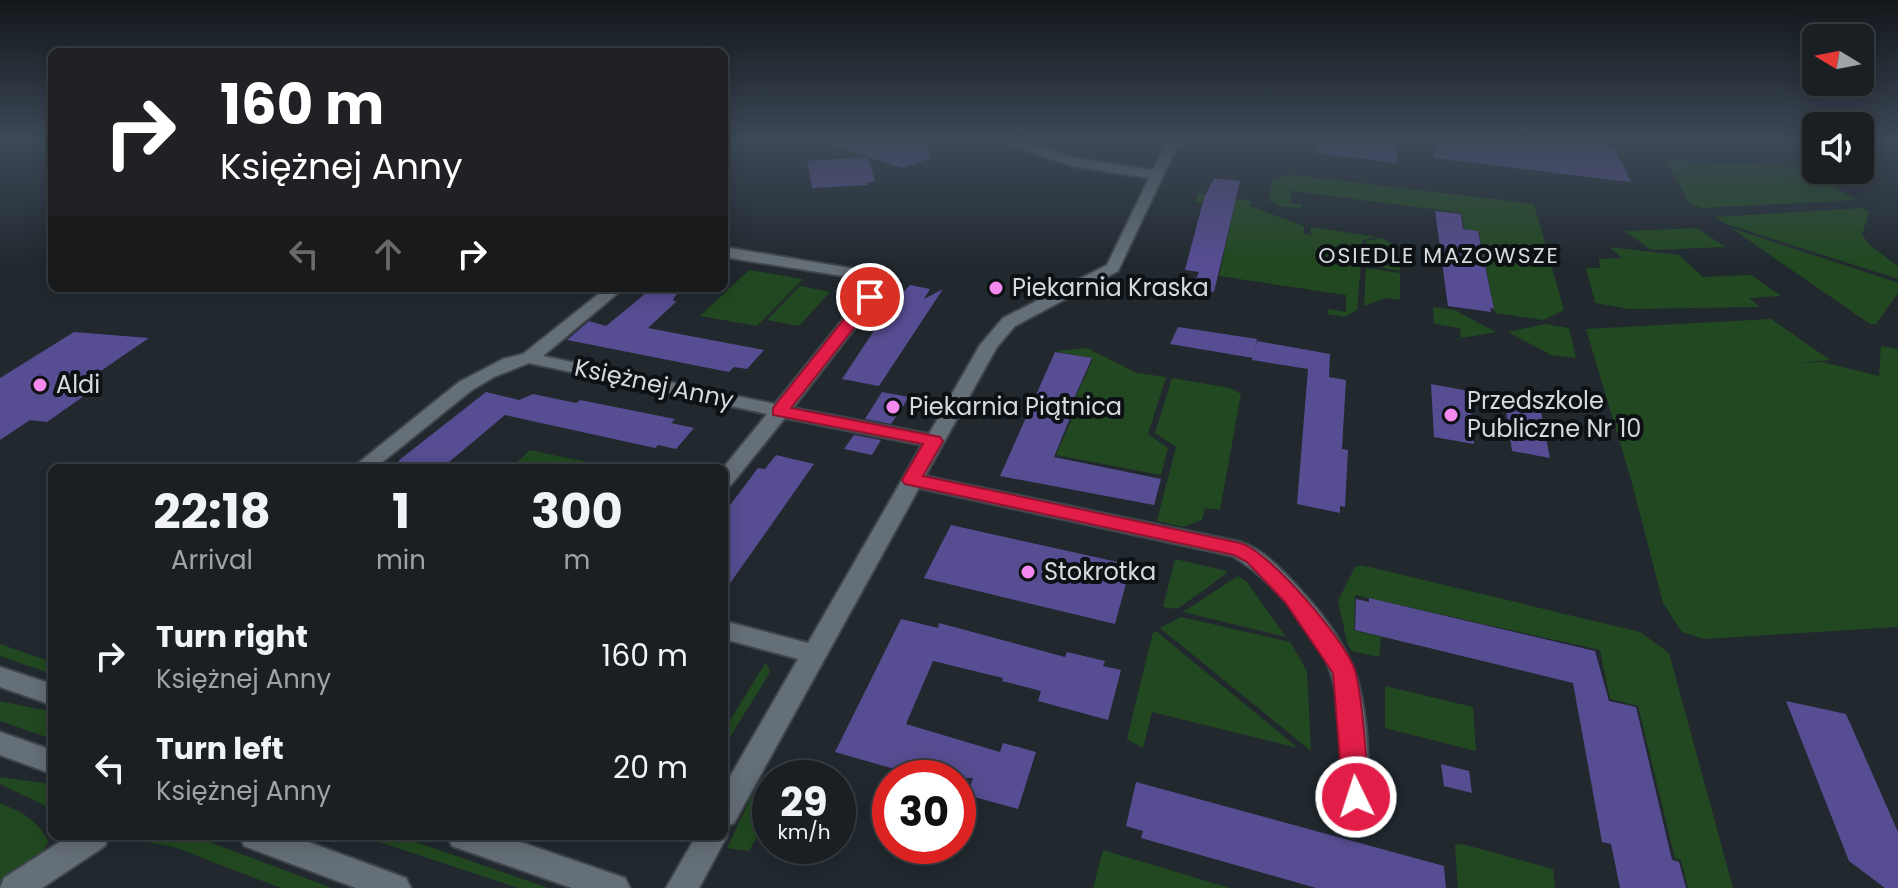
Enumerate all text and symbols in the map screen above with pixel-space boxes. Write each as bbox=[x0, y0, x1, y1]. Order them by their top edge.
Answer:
north arrow bbox=[1802, 24, 1874, 96]
map controls bbox=[1802, 24, 1874, 184]
text: 160 m bbox=[220, 65, 384, 144]
icon: right bbox=[88, 80, 192, 184]
button: sound bbox=[1802, 112, 1874, 184]
text: Księżnej Anny bbox=[220, 141, 462, 192]
icon: left bbox=[282, 232, 326, 276]
icon: ahead bbox=[366, 232, 410, 276]
icon: right bbox=[450, 232, 494, 276]
district label: OSIEDLE MAZOWSZE bbox=[1318, 240, 1560, 271]
pin bbox=[836, 263, 904, 331]
place label: Piekarnia Kraska bbox=[1012, 271, 1209, 304]
icon: arrive bbox=[848, 275, 892, 319]
marker: Piekarnia Kraska bbox=[987, 279, 1005, 297]
street label: Księżnej Anny bbox=[572, 351, 737, 417]
place label: Aldi bbox=[56, 368, 100, 401]
marker: Aldi bbox=[31, 376, 49, 394]
place label: Przedszkole Publiczne Nr 10 bbox=[1467, 384, 1641, 445]
place label: Piekarnia Piątnica bbox=[909, 390, 1122, 423]
marker: Piekarnia Piątnica bbox=[884, 398, 902, 416]
marker: Przedszkole Publiczne Nr 10 bbox=[1442, 406, 1460, 424]
text: 22:18 bbox=[153, 478, 271, 545]
text: 1 bbox=[392, 478, 410, 545]
text: 300 bbox=[531, 478, 623, 545]
text: Arrival bbox=[171, 542, 253, 578]
text: min bbox=[376, 542, 426, 578]
text: m bbox=[564, 542, 590, 578]
place label: Stokrotka bbox=[1044, 555, 1156, 588]
marker: Stokrotka bbox=[1019, 563, 1037, 581]
text: Turn right bbox=[156, 615, 308, 658]
icon: right bbox=[88, 634, 132, 678]
text: 160 m bbox=[602, 634, 688, 677]
text: Księżnej Anny bbox=[156, 661, 331, 697]
text: Turn left bbox=[156, 727, 284, 770]
icon: left bbox=[88, 746, 132, 790]
text: 20 m bbox=[613, 746, 688, 789]
position arrow bbox=[1314, 755, 1398, 839]
speed limit sign: 30 bbox=[872, 760, 976, 864]
text: Księżnej Anny bbox=[156, 773, 331, 809]
text: 29 bbox=[780, 774, 828, 830]
text: km/h bbox=[777, 818, 831, 846]

